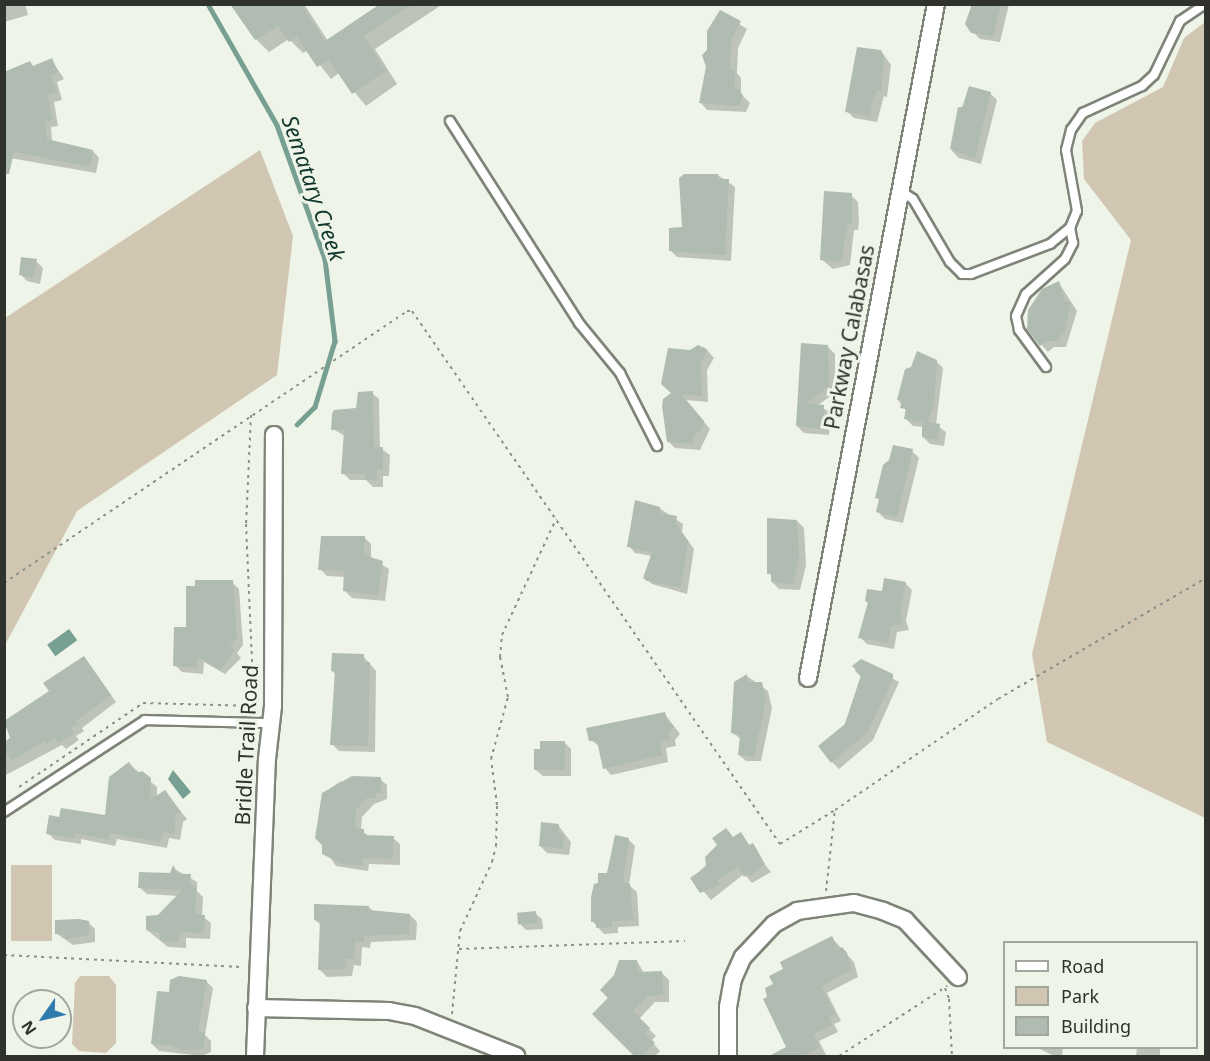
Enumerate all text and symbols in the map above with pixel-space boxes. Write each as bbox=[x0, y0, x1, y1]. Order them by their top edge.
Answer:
water label: Sematary Creek bbox=[277, 112, 351, 264]
street label: Parkway Calabasas bbox=[819, 242, 879, 432]
street label: Bridle Trail Road bbox=[229, 664, 263, 826]
legend bbox=[1003, 941, 1198, 1049]
text: Road bbox=[1061, 954, 1104, 978]
text: Park bbox=[1061, 984, 1099, 1008]
north arrow bbox=[12, 989, 72, 1049]
text: Building bbox=[1061, 1014, 1131, 1038]
text: N bbox=[16, 1016, 41, 1039]

